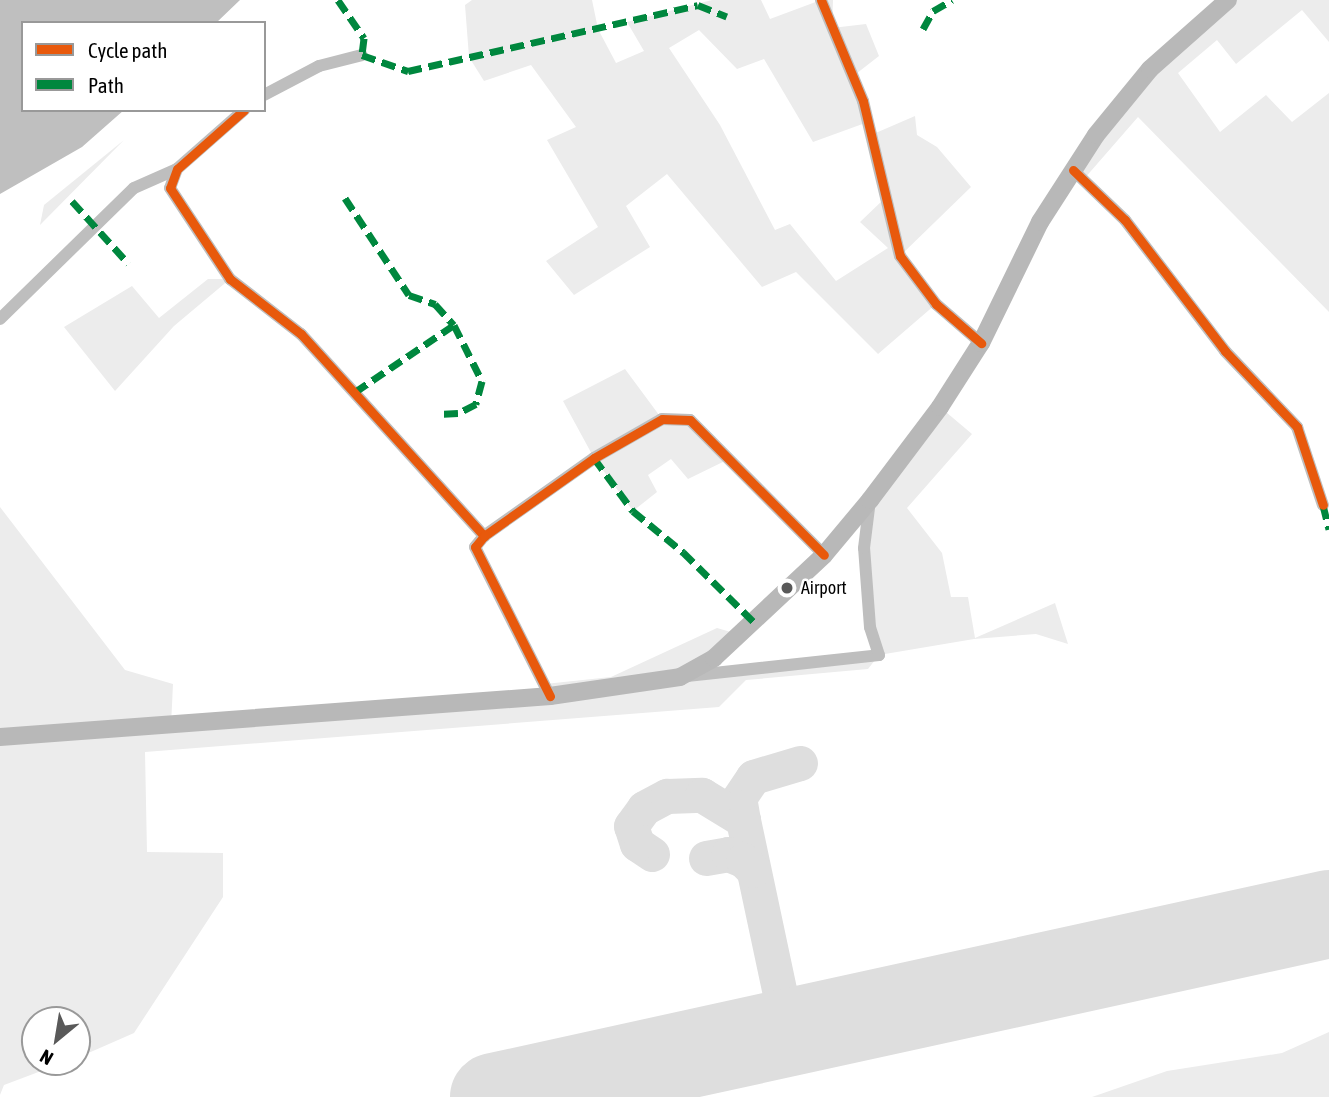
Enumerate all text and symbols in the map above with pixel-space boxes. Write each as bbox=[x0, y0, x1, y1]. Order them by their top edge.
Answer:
legend bbox=[21, 21, 266, 112]
text: Cycle path bbox=[88, 38, 167, 62]
text: Path bbox=[88, 73, 124, 97]
place label: Airport bbox=[801, 577, 847, 599]
marker: Airport bbox=[779, 580, 795, 596]
north arrow bbox=[21, 1006, 91, 1076]
text: N bbox=[36, 1045, 57, 1070]

